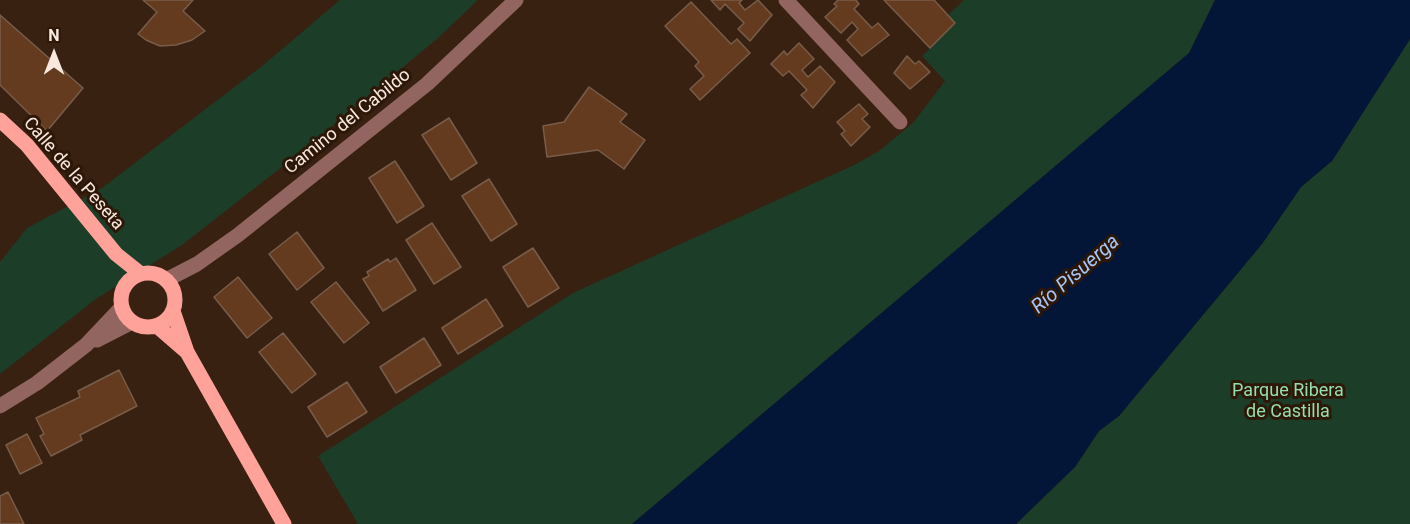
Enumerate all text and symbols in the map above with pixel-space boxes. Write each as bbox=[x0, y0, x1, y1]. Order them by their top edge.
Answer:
north arrow bbox=[24, 24, 84, 84]
text: N bbox=[48, 26, 60, 45]
street label: Camino del Cabildo bbox=[281, 65, 415, 179]
street label: Calle de la Peseta bbox=[18, 113, 128, 235]
water label: Río Pisuerga bbox=[1027, 230, 1125, 320]
park label: Parque Ribera de Castilla bbox=[1232, 380, 1344, 422]

